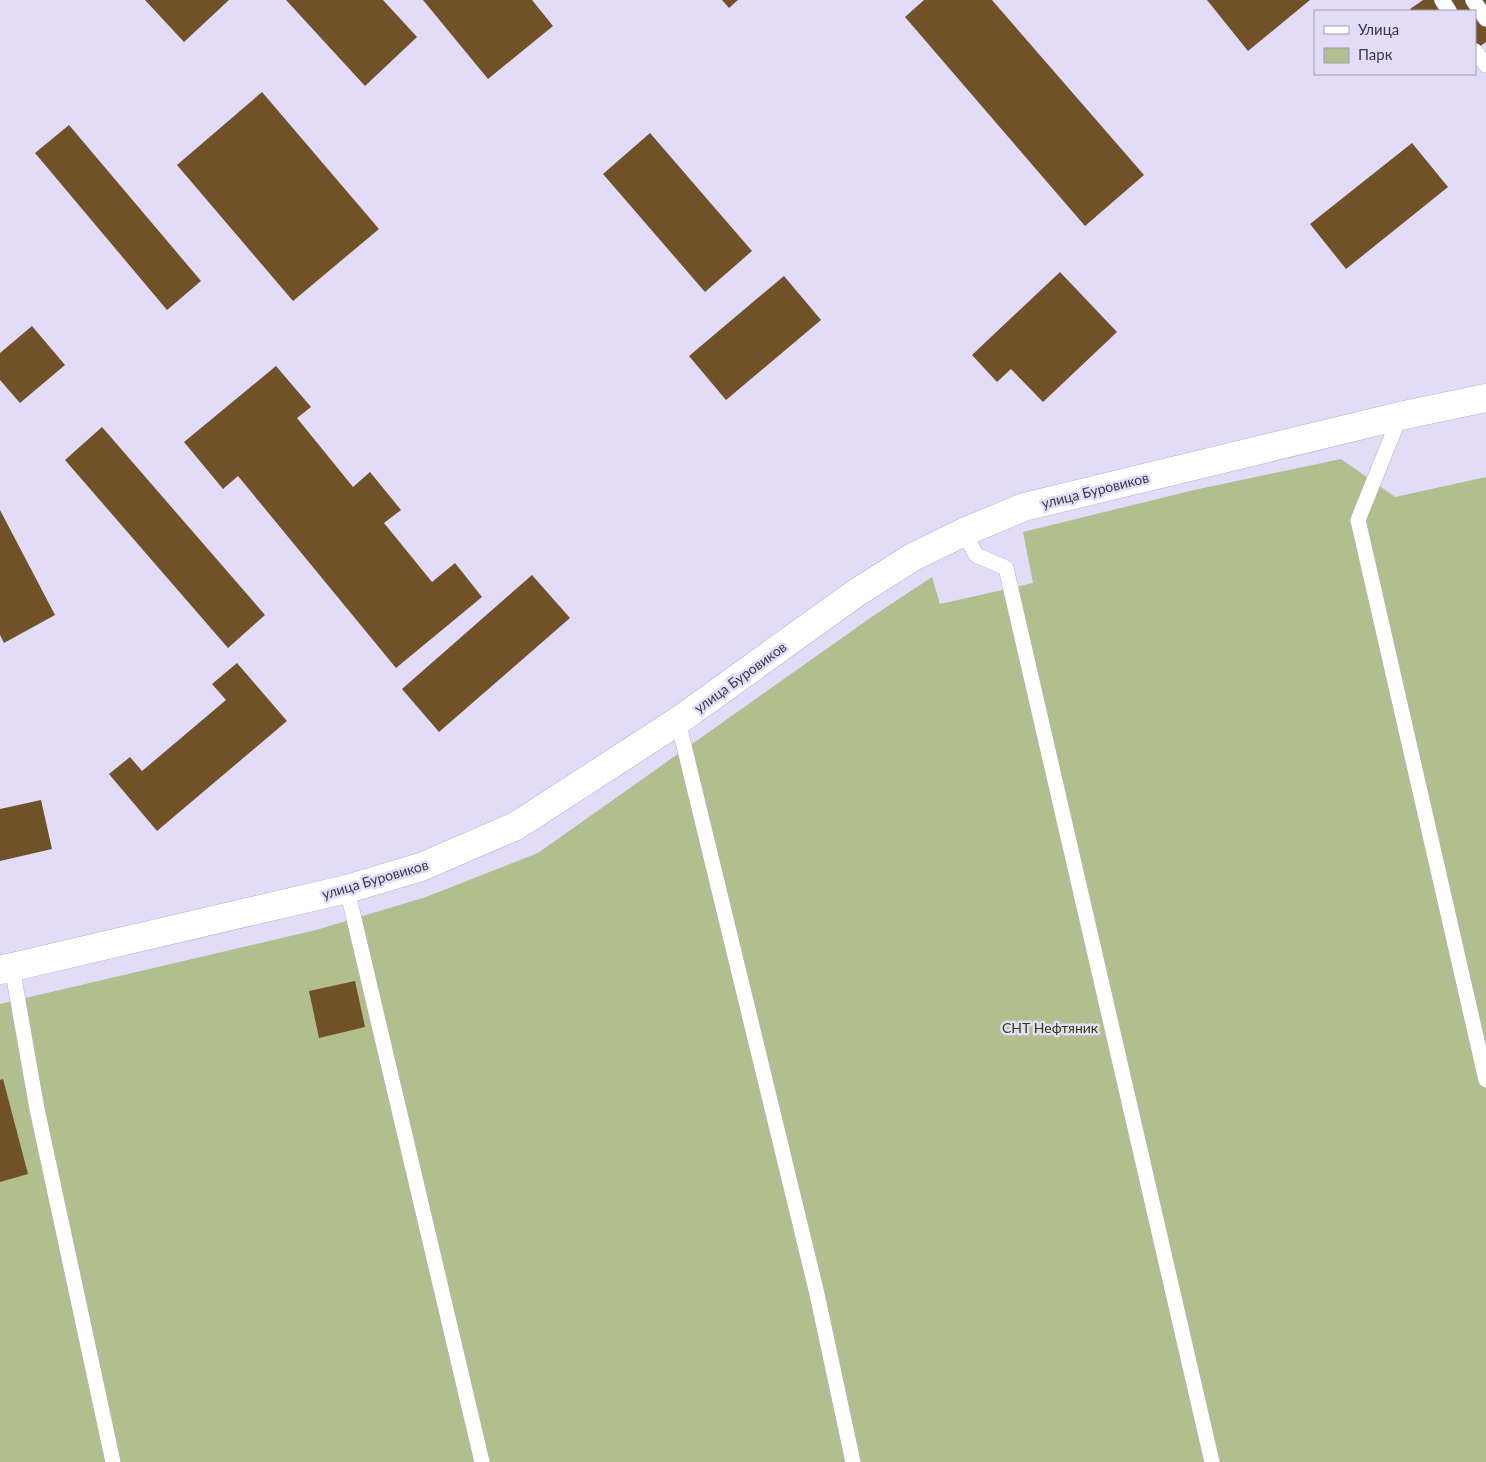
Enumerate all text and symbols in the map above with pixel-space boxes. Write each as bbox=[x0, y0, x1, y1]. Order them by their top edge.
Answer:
legend bbox=[1314, 10, 1476, 75]
text: Улица bbox=[1358, 20, 1399, 38]
text: Парк bbox=[1358, 45, 1393, 63]
street label: улица Буровиков bbox=[1040, 468, 1150, 512]
street label: улица Буровиков bbox=[690, 638, 790, 716]
street label: улица Буровиков bbox=[320, 856, 430, 902]
park label: СНТ Нефтяник bbox=[1002, 1019, 1099, 1036]

